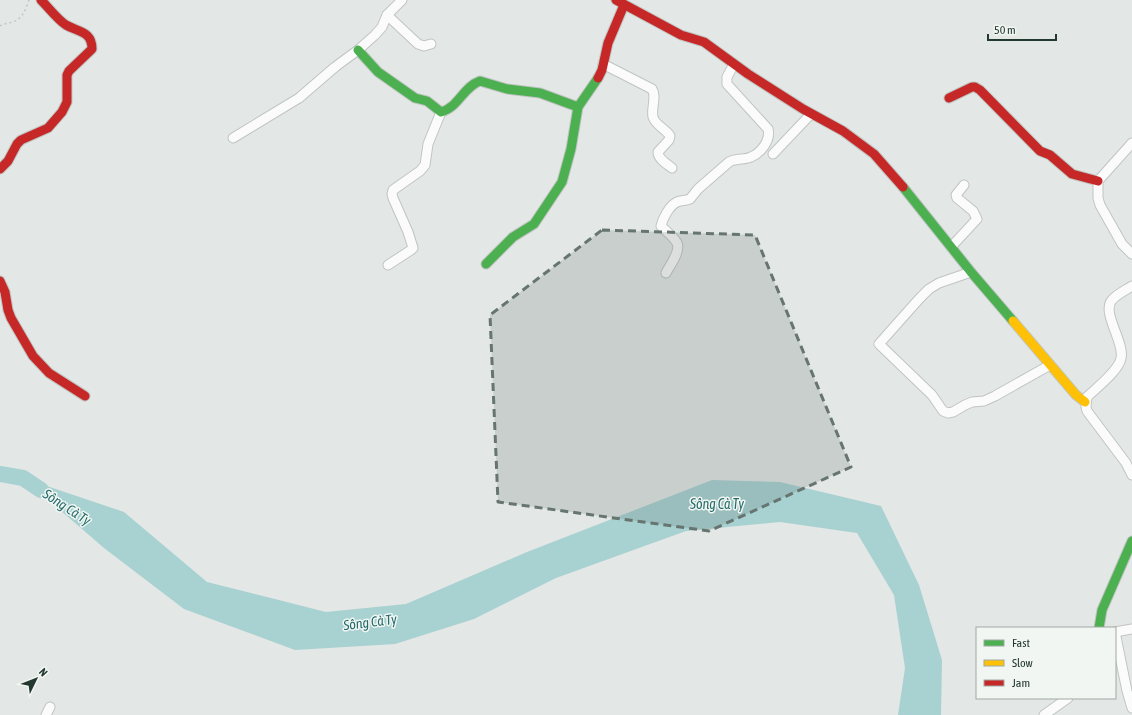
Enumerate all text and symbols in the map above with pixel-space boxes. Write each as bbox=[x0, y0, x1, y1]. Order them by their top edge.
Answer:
scale bar bbox=[988, 16, 1056, 42]
text: 50 m bbox=[994, 23, 1016, 37]
water label: Sông Cà Ty bbox=[39, 485, 94, 528]
water label: Sông Cà Ty bbox=[689, 496, 744, 512]
water label: Sông Cà Ty bbox=[341, 611, 398, 633]
legend bbox=[976, 627, 1116, 699]
text: Fast bbox=[1012, 636, 1030, 650]
text: Slow bbox=[1012, 656, 1033, 670]
north arrow bbox=[16, 659, 56, 699]
text: N bbox=[37, 666, 50, 679]
text: Jam bbox=[1012, 676, 1030, 690]

